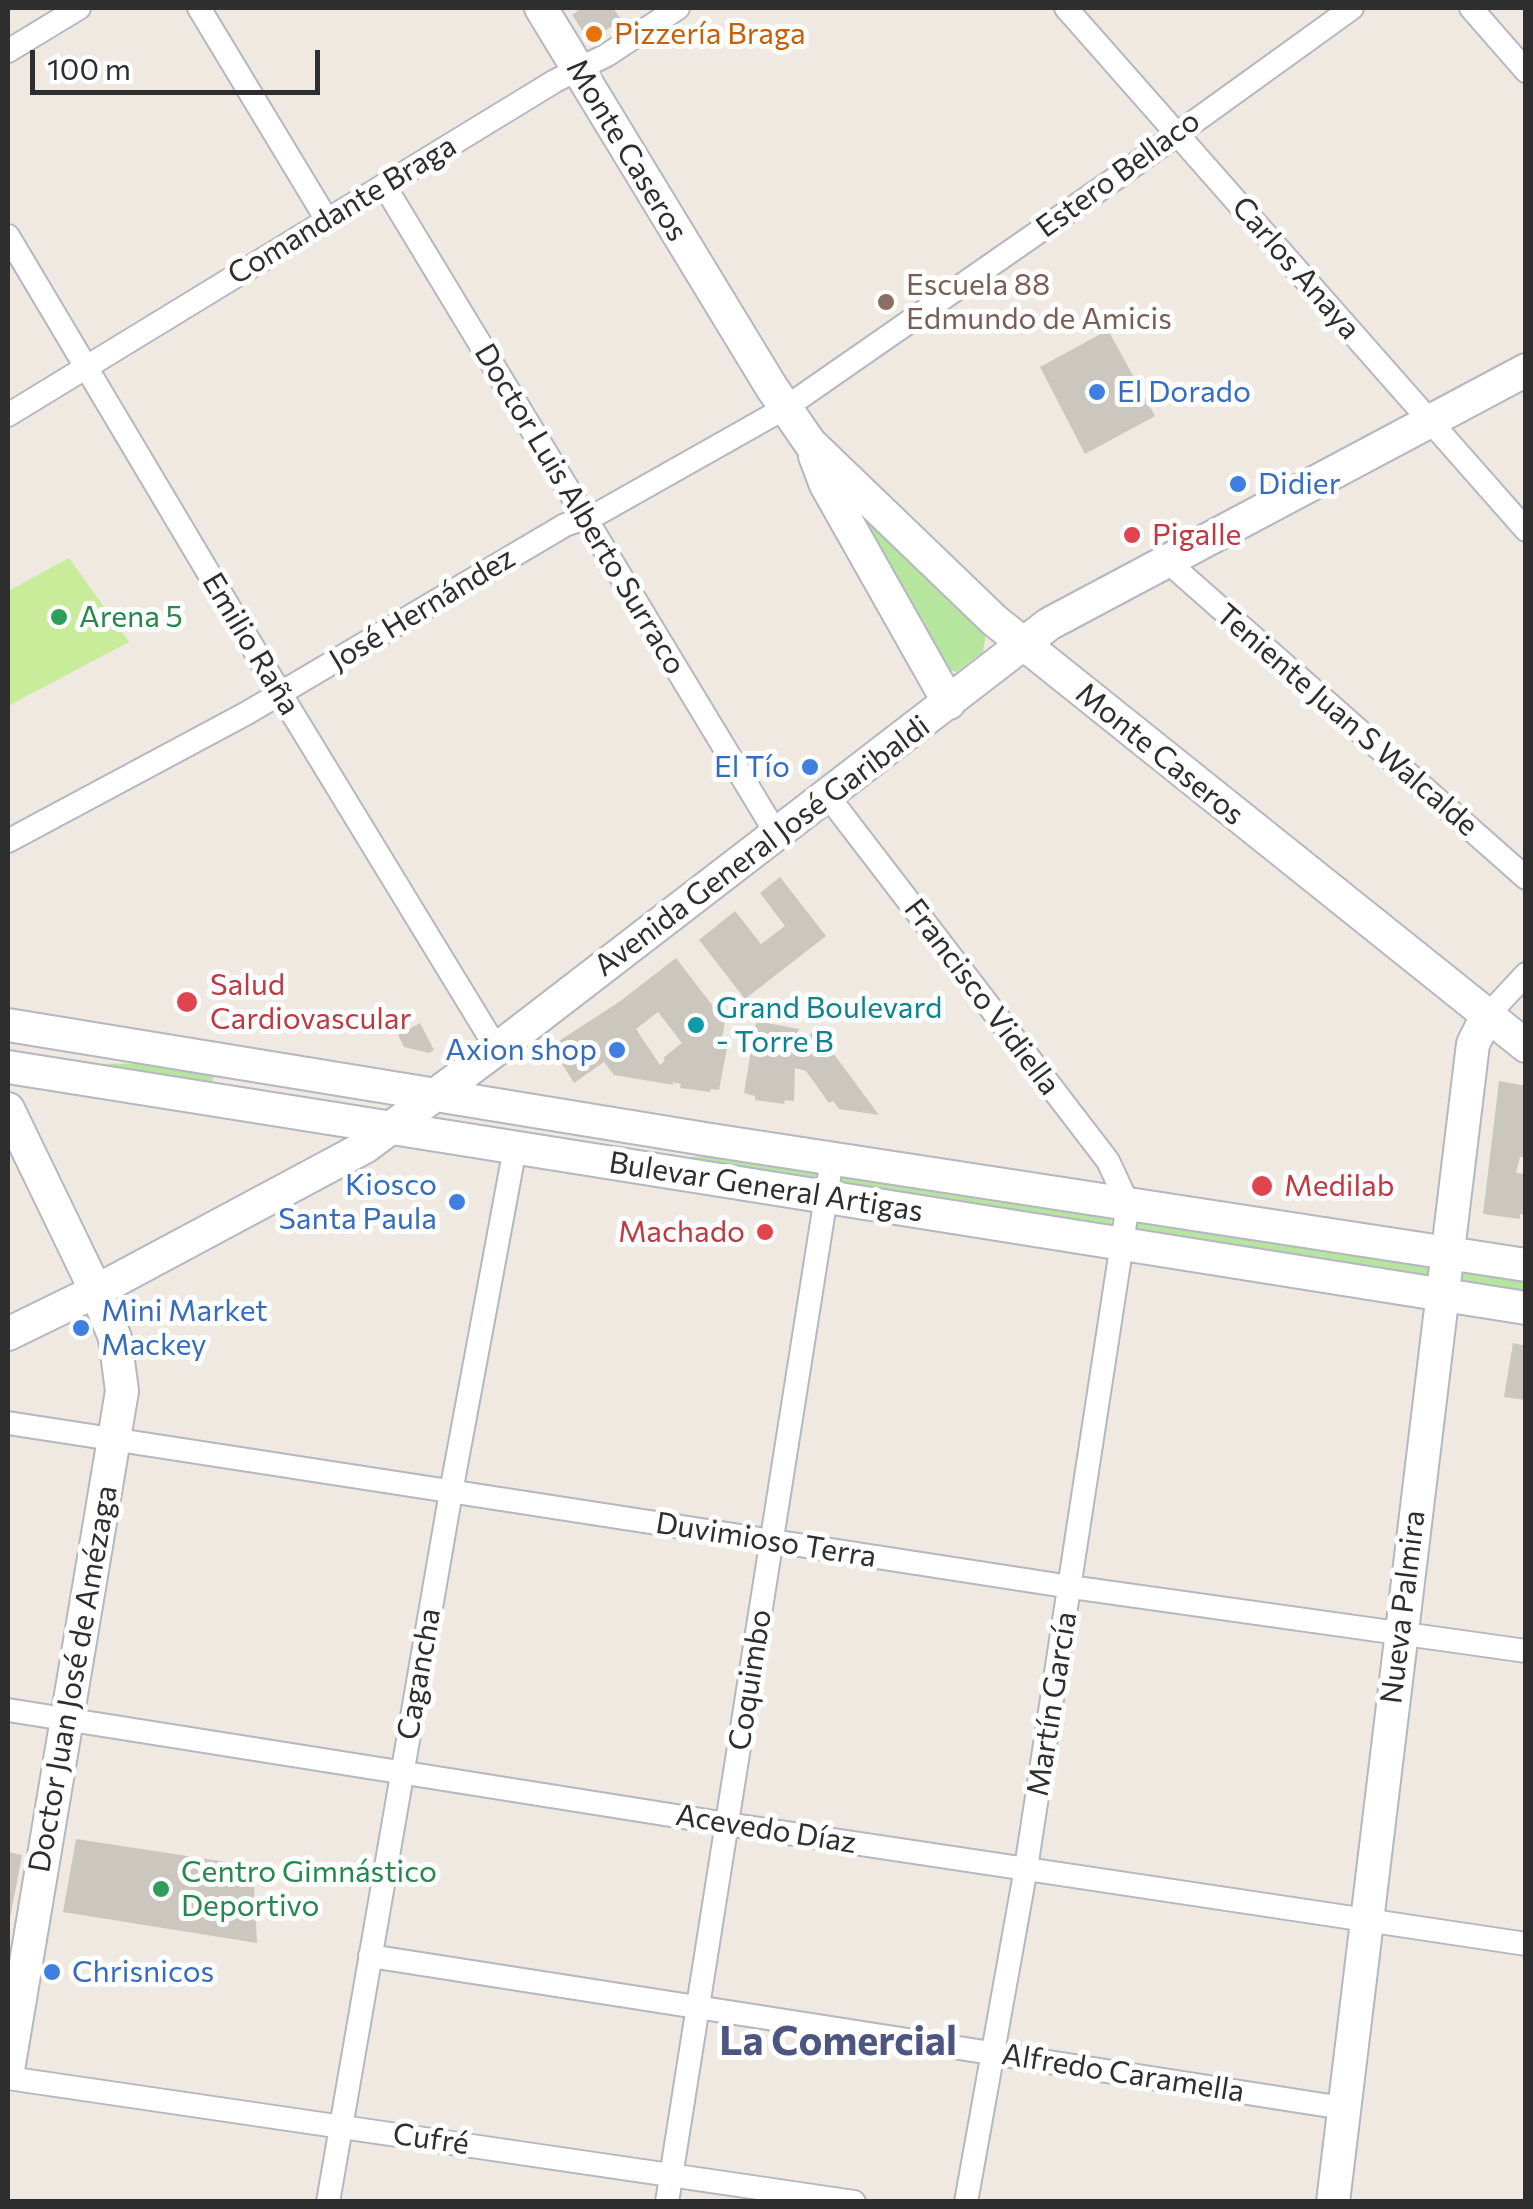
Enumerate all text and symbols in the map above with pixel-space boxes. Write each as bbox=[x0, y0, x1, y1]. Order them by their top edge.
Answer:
place label: Pizzería Braga bbox=[614, 16, 806, 52]
marker: Pizzería Braga bbox=[583, 23, 605, 45]
scale bar bbox=[35, 30, 325, 92]
text: 100 m bbox=[47, 49, 131, 86]
street label: Monte Caseros bbox=[559, 52, 695, 248]
street label: Estero Bellaco bbox=[1029, 103, 1207, 245]
street label: Comandante Braga bbox=[221, 128, 463, 292]
street label: Carlos Anaya bbox=[1224, 189, 1368, 347]
place label: Escuela 88 Edmundo de Amicis bbox=[906, 267, 1172, 338]
marker: Escuela 88 Edmundo de Amicis bbox=[875, 291, 897, 313]
street label: Doctor Luis Alberto Surraco bbox=[467, 337, 693, 681]
place label: El Dorado bbox=[1117, 374, 1251, 410]
marker: El Dorado bbox=[1086, 381, 1108, 403]
place label: Didier bbox=[1258, 466, 1341, 502]
marker: Didier bbox=[1227, 473, 1249, 495]
place label: Pigalle bbox=[1152, 517, 1241, 553]
marker: Pigalle bbox=[1121, 524, 1143, 546]
street label: José Hernández bbox=[323, 540, 521, 678]
street label: Emilio Raña bbox=[195, 566, 307, 722]
street label: Teniente Juan S Walcalde bbox=[1209, 596, 1485, 844]
place label: Arena 5 bbox=[79, 599, 183, 635]
marker: Arena 5 bbox=[48, 606, 70, 628]
street label: Monte Caseros bbox=[1069, 675, 1251, 833]
street label: Avenida General José Garibaldi bbox=[587, 708, 937, 984]
place label: El Tío bbox=[714, 749, 790, 785]
marker: El Tío bbox=[799, 756, 821, 778]
street label: Francisco Vidiella bbox=[897, 892, 1067, 1102]
place label: Salud Cardiovascular bbox=[210, 967, 411, 1038]
marker: Salud Cardiovascular bbox=[174, 989, 200, 1015]
place label: Grand Boulevard - Torre B bbox=[716, 990, 942, 1060]
marker: Grand Boulevard - Torre B bbox=[685, 1014, 707, 1036]
place label: Axion shop bbox=[445, 1032, 597, 1068]
marker: Axion shop bbox=[606, 1039, 628, 1061]
street label: Bulevar General Artigas bbox=[606, 1144, 926, 1230]
place label: Kiosco Santa Paula bbox=[278, 1167, 437, 1238]
place label: Medilab bbox=[1284, 1168, 1395, 1204]
marker: Medilab bbox=[1249, 1173, 1275, 1199]
marker: Kiosco Santa Paula bbox=[446, 1191, 468, 1213]
place label: Machado bbox=[618, 1214, 745, 1250]
marker: Machado bbox=[754, 1221, 776, 1243]
place label: Mini Market Mackey bbox=[101, 1293, 268, 1364]
marker: Mini Market Mackey bbox=[70, 1317, 92, 1339]
street label: Doctor Juan José de Amézaga bbox=[21, 1483, 125, 1875]
street label: Duvimioso Terra bbox=[653, 1505, 879, 1575]
street label: Nueva Palmira bbox=[1373, 1508, 1433, 1706]
street label: Cagancha bbox=[390, 1605, 448, 1743]
street label: Coquimbo bbox=[721, 1607, 779, 1753]
street label: Martín García bbox=[1020, 1609, 1084, 1799]
street label: Acevedo Díaz bbox=[673, 1797, 859, 1861]
place label: Centro Gimnástico Deportivo bbox=[181, 1854, 437, 1924]
marker: Centro Gimnástico Deportivo bbox=[150, 1878, 172, 1900]
place label: Chrisnicos bbox=[72, 1954, 214, 1990]
marker: Chrisnicos bbox=[41, 1961, 63, 1983]
district label: La Comercial bbox=[719, 2018, 957, 2066]
street label: Alfredo Caramella bbox=[999, 2036, 1247, 2110]
street label: Cufré bbox=[391, 2116, 471, 2162]

